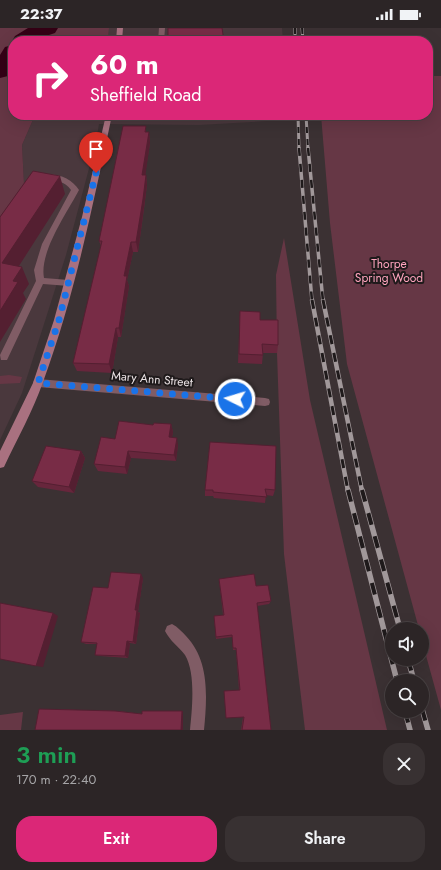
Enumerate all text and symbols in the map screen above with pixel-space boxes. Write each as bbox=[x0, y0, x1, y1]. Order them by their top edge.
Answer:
text: 22:37 bbox=[20, 3, 63, 25]
text: 60 m bbox=[90, 44, 159, 85]
icon: right bbox=[24, 52, 76, 104]
text: Sheffield Road bbox=[90, 82, 201, 108]
pin bbox=[79, 132, 113, 173]
icon: arrive bbox=[85, 138, 107, 160]
park label: Thorpe Spring Wood bbox=[355, 255, 423, 287]
street label: Mary Ann Street bbox=[111, 366, 194, 392]
position arrow bbox=[214, 378, 256, 420]
map controls bbox=[385, 622, 429, 718]
button: sound bbox=[385, 622, 429, 666]
button: search bbox=[385, 674, 429, 718]
text: 3 min bbox=[16, 737, 77, 772]
button: close bbox=[383, 743, 425, 785]
text: 170 m · 22:40 bbox=[16, 770, 96, 789]
button: Exit bbox=[16, 816, 217, 862]
button: Share bbox=[225, 816, 425, 862]

